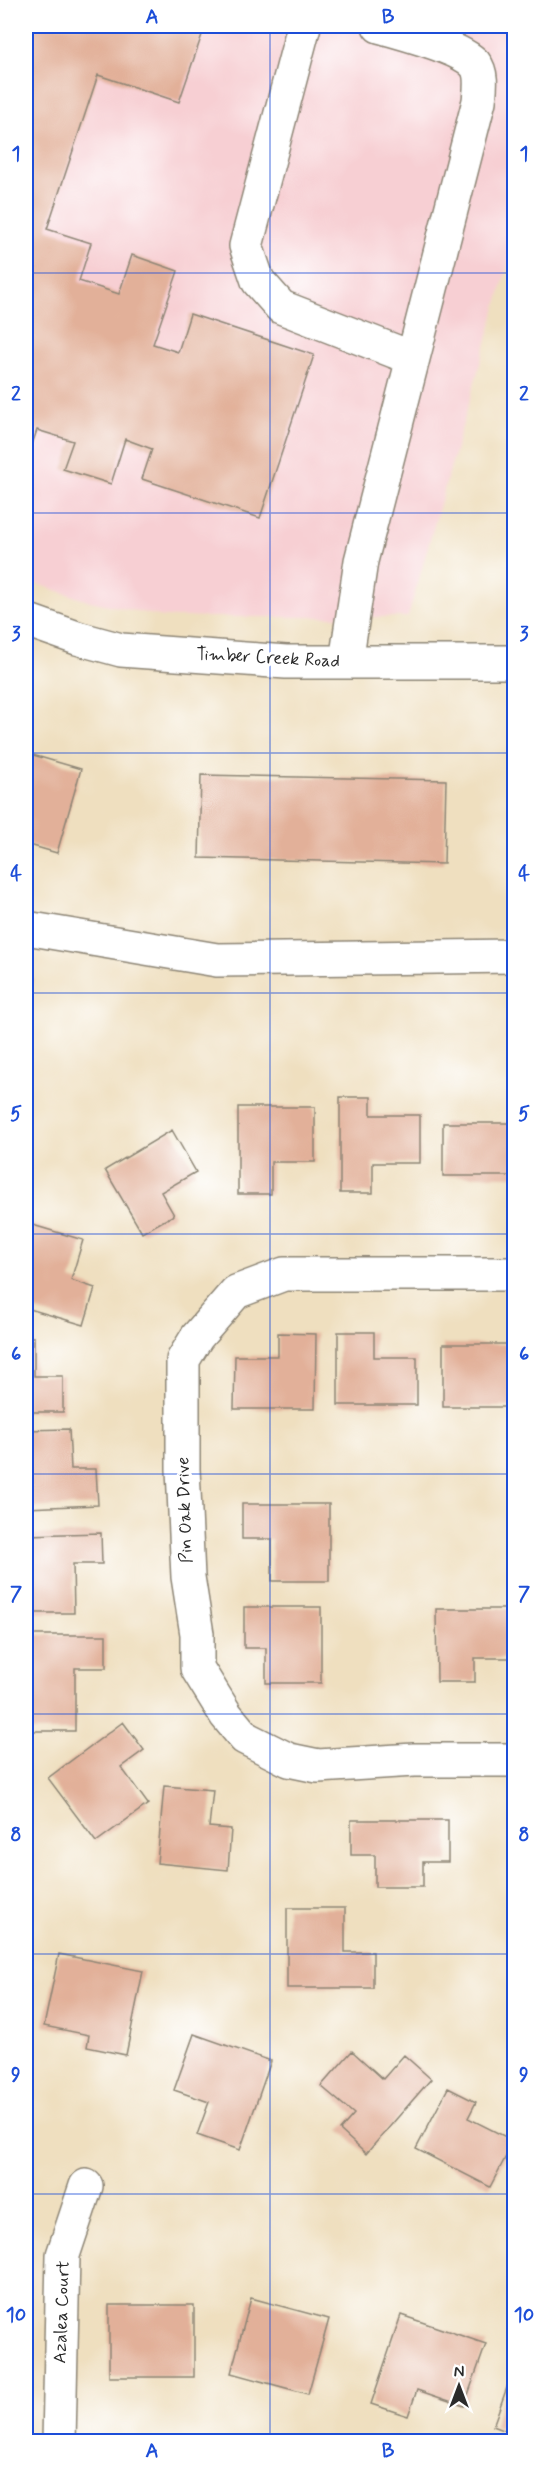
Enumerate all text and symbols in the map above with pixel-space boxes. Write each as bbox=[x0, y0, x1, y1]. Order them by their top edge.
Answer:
text: A bbox=[145, 4, 159, 31]
text: B bbox=[382, 4, 395, 31]
text: 1 bbox=[12, 141, 20, 168]
text: 1 bbox=[520, 141, 528, 168]
text: 2 bbox=[11, 381, 21, 408]
text: 2 bbox=[519, 381, 529, 408]
text: 3 bbox=[11, 621, 21, 648]
text: 3 bbox=[519, 621, 529, 648]
street label: Timber Creek Road bbox=[196, 642, 340, 674]
text: 4 bbox=[10, 861, 22, 888]
text: 4 bbox=[518, 861, 530, 888]
text: 5 bbox=[10, 1101, 22, 1128]
text: 5 bbox=[518, 1101, 530, 1128]
text: 6 bbox=[11, 1341, 21, 1368]
text: 6 bbox=[519, 1341, 529, 1368]
street label: Pin Oak Drive bbox=[171, 1456, 199, 1564]
text: 7 bbox=[10, 1581, 22, 1608]
text: 7 bbox=[518, 1581, 530, 1608]
text: 8 bbox=[10, 1822, 22, 1849]
text: 8 bbox=[518, 1822, 530, 1849]
text: 9 bbox=[11, 2062, 21, 2089]
text: 9 bbox=[519, 2062, 529, 2089]
street label: Azalea Court bbox=[48, 2260, 76, 2364]
text: 10 bbox=[6, 2302, 26, 2329]
text: 10 bbox=[514, 2302, 534, 2329]
north arrow bbox=[429, 2356, 489, 2416]
text: N bbox=[454, 2362, 464, 2383]
text: A bbox=[145, 2438, 159, 2465]
text: B bbox=[382, 2438, 395, 2465]

